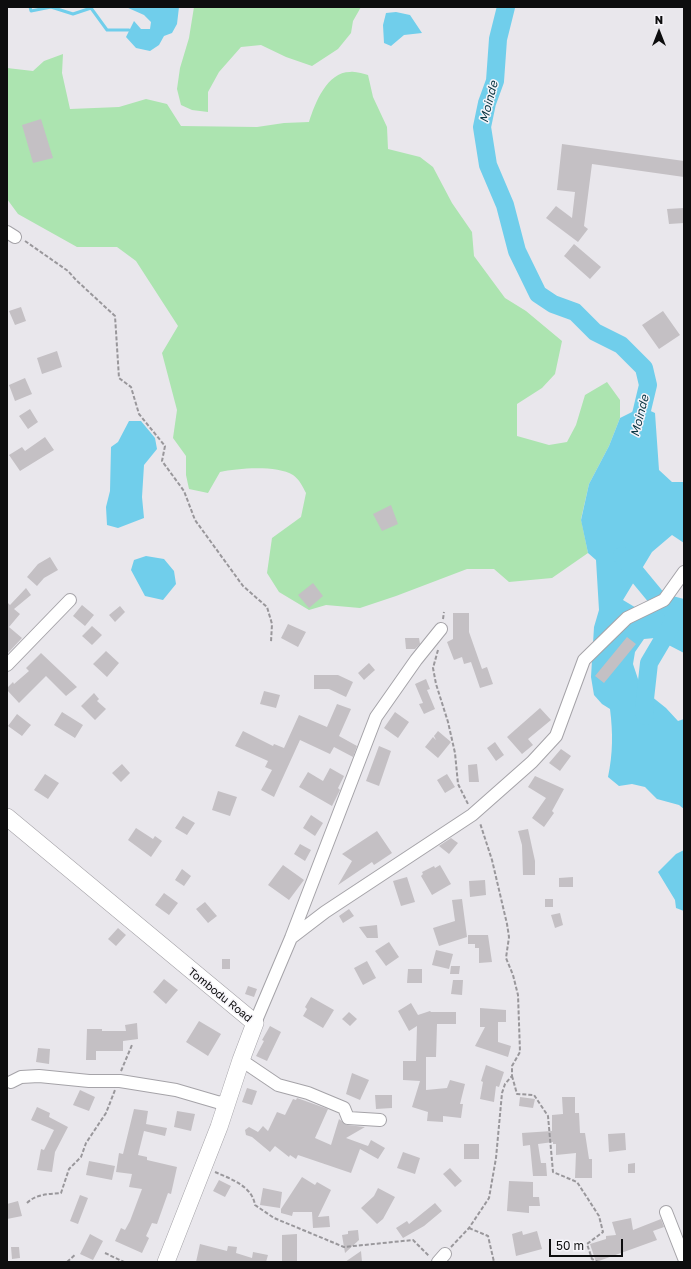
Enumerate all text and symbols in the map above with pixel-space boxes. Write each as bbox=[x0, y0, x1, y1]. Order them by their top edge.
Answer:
north arrow bbox=[639, 12, 679, 52]
text: N bbox=[655, 13, 663, 26]
water label: Moinde bbox=[477, 80, 501, 124]
water label: Moinde bbox=[628, 394, 652, 438]
street label: Tombodu Road bbox=[185, 965, 255, 1025]
scale bar bbox=[551, 1231, 625, 1257]
text: 50 m bbox=[556, 1238, 584, 1253]

